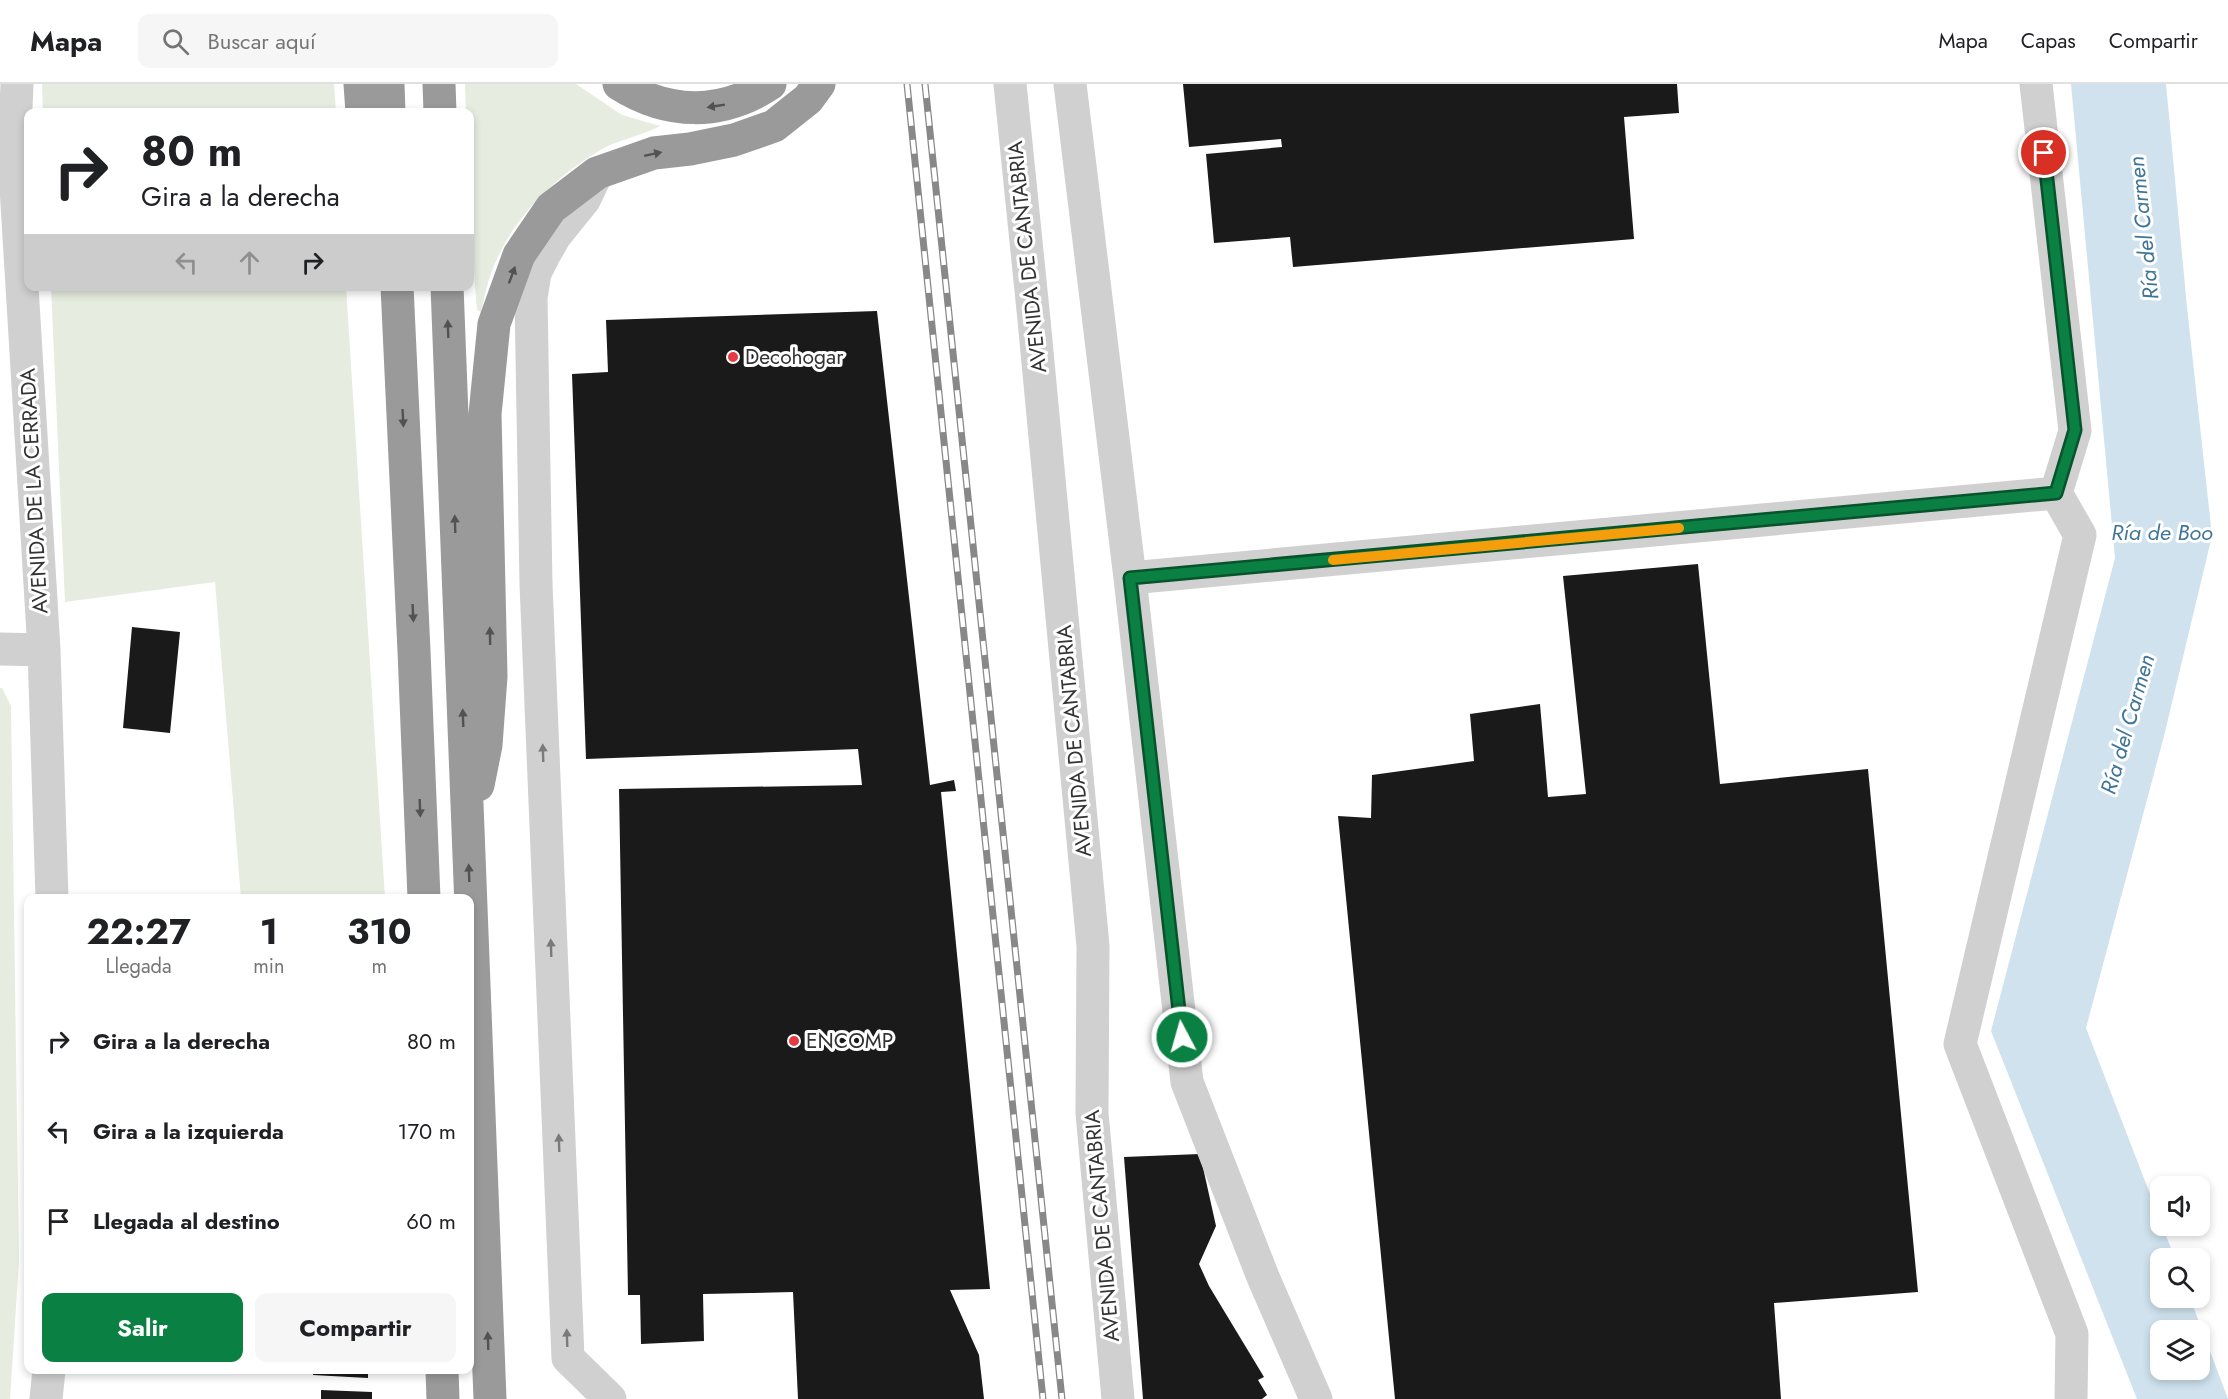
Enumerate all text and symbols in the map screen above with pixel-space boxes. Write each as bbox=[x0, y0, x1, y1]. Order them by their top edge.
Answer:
search box bbox=[138, 14, 558, 68]
text: Mapa bbox=[30, 21, 102, 62]
icon: search bbox=[159, 25, 192, 58]
text: Buscar aquí bbox=[207, 25, 316, 57]
text: Mapa bbox=[1939, 26, 1988, 56]
text: Capas bbox=[2021, 26, 2076, 56]
text: Compartir bbox=[2109, 26, 2198, 56]
one-way arrow bbox=[707, 102, 726, 111]
text: 80 m bbox=[141, 121, 242, 182]
pin bbox=[2018, 127, 2069, 178]
icon: right bbox=[42, 132, 120, 210]
icon: arrive bbox=[2027, 136, 2060, 169]
street label: AVENIDA DE CANTABRIA bbox=[1000, 140, 1054, 374]
one-way arrow bbox=[644, 149, 663, 158]
water label: Ría del Carmen bbox=[2120, 155, 2166, 301]
text: Gira a la derecha bbox=[141, 177, 340, 216]
icon: left bbox=[170, 246, 203, 279]
icon: ahead bbox=[233, 246, 266, 279]
icon: right bbox=[296, 246, 329, 279]
one-way arrow bbox=[508, 266, 517, 284]
one-way arrow bbox=[444, 319, 453, 338]
place label: Decohogar bbox=[745, 342, 844, 372]
marker: Decohogar bbox=[726, 350, 740, 364]
street label: AVENIDA DE LA CERRADA bbox=[13, 367, 55, 614]
one-way arrow bbox=[398, 409, 407, 428]
one-way arrow bbox=[451, 514, 460, 533]
water label: Ría de Boo bbox=[2111, 516, 2213, 548]
one-way arrow bbox=[408, 604, 417, 623]
street label: AVENIDA DE CANTABRIA bbox=[1049, 624, 1099, 858]
one-way arrow bbox=[485, 627, 495, 646]
water label: Ría del Carmen bbox=[2092, 650, 2162, 798]
one-way arrow bbox=[458, 709, 467, 728]
one-way arrow bbox=[538, 744, 547, 763]
one-way arrow bbox=[416, 798, 425, 817]
one-way arrow bbox=[464, 863, 473, 882]
text: 22:27 bbox=[87, 905, 191, 957]
text: 1 bbox=[260, 905, 278, 957]
text: 310 bbox=[347, 905, 411, 957]
one-way arrow bbox=[546, 939, 555, 958]
text: Llegada bbox=[106, 952, 172, 981]
text: min bbox=[253, 952, 284, 981]
text: m bbox=[371, 952, 387, 981]
position arrow bbox=[1150, 1005, 1214, 1069]
icon: right bbox=[42, 1025, 75, 1058]
text: Gira a la derecha bbox=[93, 1025, 270, 1057]
text: 80 m bbox=[407, 1025, 456, 1057]
place label: ENCOMP bbox=[806, 1026, 893, 1056]
marker: ENCOMP bbox=[787, 1034, 801, 1048]
street label: AVENIDA DE CANTABRIA bbox=[1077, 1109, 1127, 1343]
icon: left bbox=[42, 1115, 75, 1148]
text: Gira a la izquierda bbox=[93, 1115, 284, 1147]
text: 170 m bbox=[398, 1115, 456, 1147]
one-way arrow bbox=[554, 1133, 563, 1152]
map controls bbox=[2150, 1176, 2210, 1380]
button: sound bbox=[2150, 1176, 2210, 1236]
icon: arrive bbox=[42, 1205, 75, 1238]
text: Llegada al destino bbox=[93, 1205, 280, 1237]
text: 60 m bbox=[406, 1205, 456, 1237]
button: search bbox=[2150, 1248, 2210, 1308]
button: Salir bbox=[42, 1293, 243, 1362]
button: Compartir bbox=[255, 1293, 456, 1362]
button: layers bbox=[2150, 1320, 2210, 1380]
one-way arrow bbox=[562, 1328, 571, 1347]
one-way arrow bbox=[483, 1331, 493, 1350]

